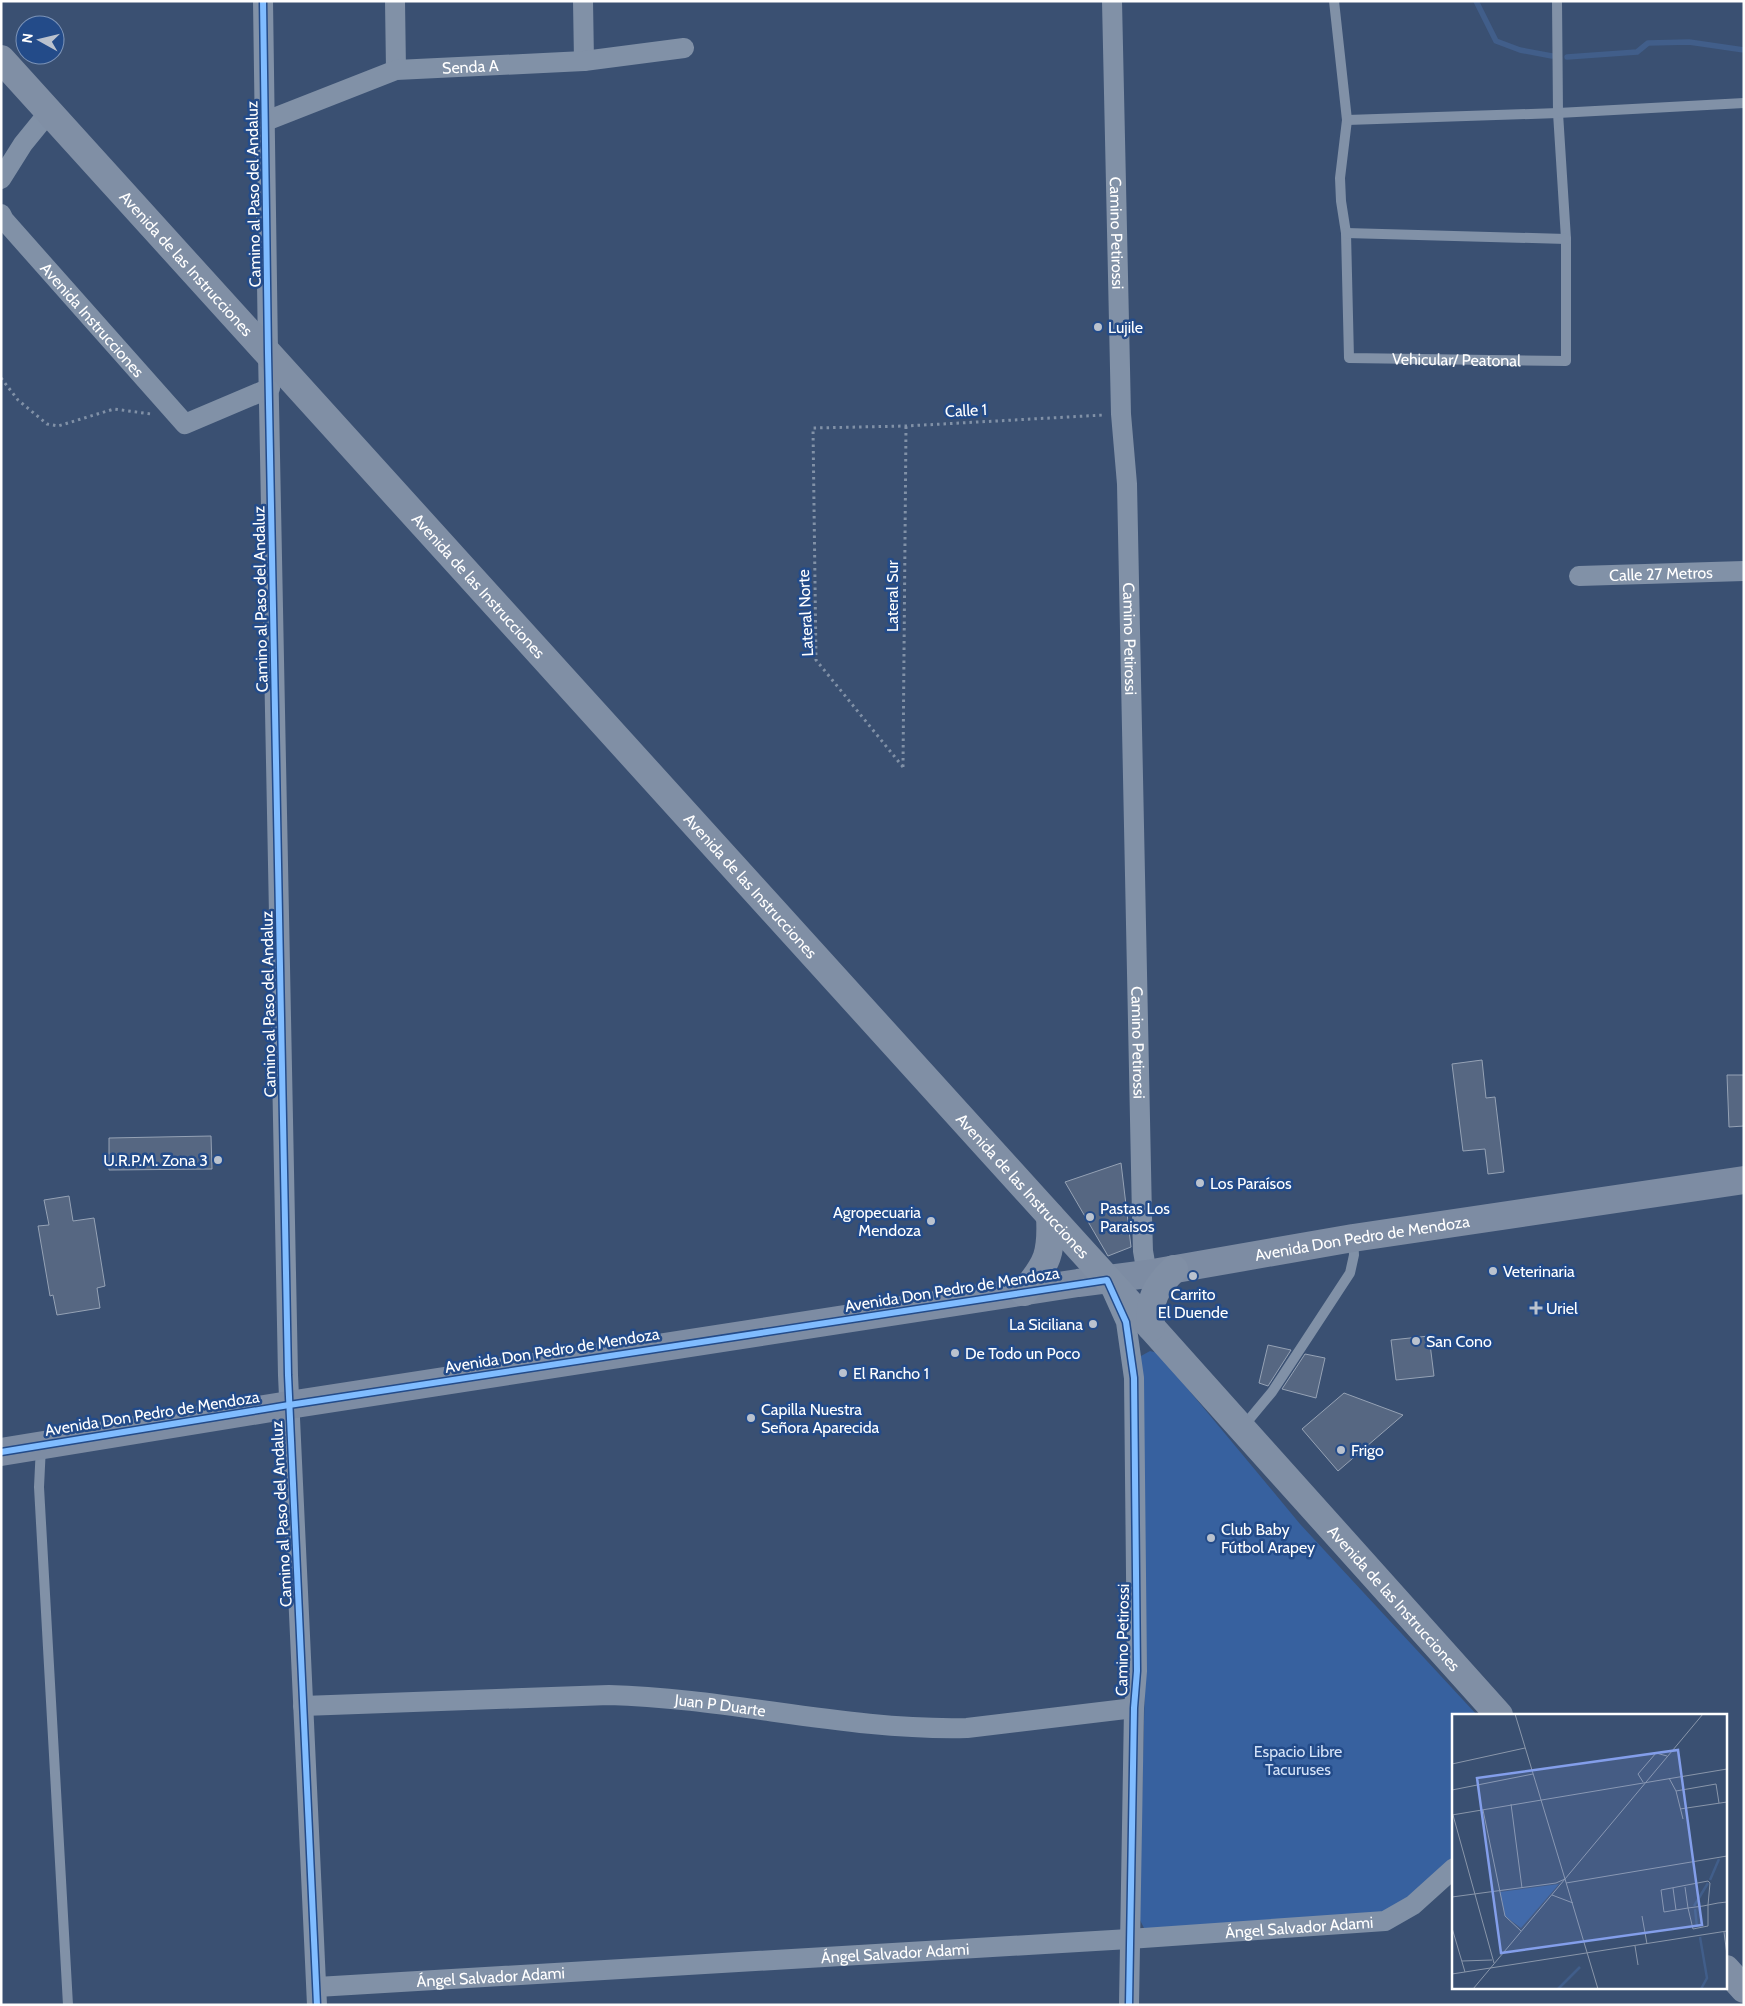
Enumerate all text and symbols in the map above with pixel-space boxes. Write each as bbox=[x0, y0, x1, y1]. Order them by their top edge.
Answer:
north arrow bbox=[15, 15, 65, 65]
text: N bbox=[18, 32, 37, 44]
street label: Senda A bbox=[442, 56, 499, 78]
street label: Camino al Paso del Andaluz bbox=[242, 100, 265, 287]
street label: Camino Petirossi bbox=[1106, 176, 1127, 289]
street label: Avenida de las Instrucciones bbox=[116, 187, 257, 340]
street label: Avenida Instrucciones bbox=[36, 259, 148, 381]
place label: Lujile bbox=[1108, 318, 1143, 337]
marker: Lujile bbox=[1092, 321, 1104, 333]
street label: Vehicular/ Peatonal bbox=[1392, 350, 1521, 370]
street label: Calle 1 bbox=[945, 400, 988, 421]
street label: Camino al Paso del Andaluz bbox=[249, 505, 272, 692]
street label: Avenida de las Instrucciones bbox=[408, 510, 549, 663]
street label: Lateral Sur bbox=[883, 559, 902, 632]
street label: Calle 27 Metros bbox=[1609, 563, 1713, 585]
street label: Lateral Norte bbox=[794, 569, 817, 657]
street label: Camino Petirossi bbox=[1119, 582, 1140, 695]
street label: Avenida de las Instrucciones bbox=[680, 810, 821, 963]
street label: Camino al Paso del Andaluz bbox=[257, 910, 280, 1097]
street label: Camino Petirossi bbox=[1127, 986, 1149, 1099]
street label: Avenida de las Instrucciones bbox=[952, 1110, 1093, 1263]
place label: U.R.P.M. Zona 3 bbox=[103, 1151, 208, 1170]
marker: U.R.P.M. Zona 3 bbox=[212, 1154, 224, 1166]
place label: Los Paraísos bbox=[1210, 1174, 1292, 1193]
marker: Los Paraísos bbox=[1194, 1177, 1206, 1189]
place label: Pastas Los Paraisos bbox=[1100, 1199, 1170, 1236]
place label: Agropecuaria Mendoza bbox=[833, 1203, 921, 1240]
marker: Pastas Los Paraisos bbox=[1084, 1211, 1096, 1223]
street label: Avenida Don Pedro de Mendoza bbox=[1253, 1212, 1471, 1265]
marker: Agropecuaria Mendoza bbox=[925, 1215, 937, 1227]
place label: Veterinaria bbox=[1503, 1262, 1575, 1281]
street label: Avenida Don Pedro de Mendoza bbox=[843, 1263, 1061, 1316]
marker: Veterinaria bbox=[1487, 1265, 1499, 1277]
marker: Carrito El Duende bbox=[1187, 1270, 1199, 1282]
place label: Carrito El Duende bbox=[1158, 1285, 1228, 1322]
place label: Uriel bbox=[1546, 1299, 1578, 1318]
marker: Uriel bbox=[1530, 1302, 1542, 1314]
place label: La Siciliana bbox=[1009, 1315, 1083, 1334]
marker: La Siciliana bbox=[1087, 1318, 1099, 1330]
street label: Avenida Don Pedro de Mendoza bbox=[443, 1324, 661, 1377]
place label: San Cono bbox=[1426, 1332, 1492, 1351]
marker: San Cono bbox=[1410, 1335, 1422, 1347]
place label: De Todo un Poco bbox=[965, 1344, 1080, 1363]
marker: De Todo un Poco bbox=[949, 1347, 961, 1359]
place label: El Rancho 1 bbox=[853, 1364, 929, 1383]
marker: El Rancho 1 bbox=[837, 1367, 849, 1379]
street label: Avenida Don Pedro de Mendoza bbox=[43, 1387, 261, 1440]
place label: Capilla Nuestra Señora Aparecida bbox=[761, 1400, 880, 1437]
marker: Capilla Nuestra Señora Aparecida bbox=[745, 1412, 757, 1424]
street label: Camino al Paso del Andaluz bbox=[267, 1420, 296, 1608]
place label: Frigo bbox=[1351, 1441, 1384, 1460]
marker: Frigo bbox=[1335, 1444, 1347, 1456]
place label: Club Baby Fútbol Arapey bbox=[1221, 1520, 1315, 1557]
street label: Avenida de las Instrucciones bbox=[1324, 1522, 1464, 1675]
marker: Club Baby Fútbol Arapey bbox=[1205, 1532, 1217, 1544]
street label: Camino Petirossi bbox=[1112, 1584, 1133, 1696]
street label: Juan P Duarte bbox=[673, 1690, 767, 1721]
inset map bbox=[1452, 1714, 1728, 1988]
park label: Espacio Libre Tacuruses bbox=[1254, 1742, 1342, 1779]
street label: Ángel Salvador Adami bbox=[1224, 1913, 1374, 1942]
street label: Ángel Salvador Adami bbox=[820, 1939, 970, 1967]
street label: Ángel Salvador Adami bbox=[416, 1963, 565, 1991]

